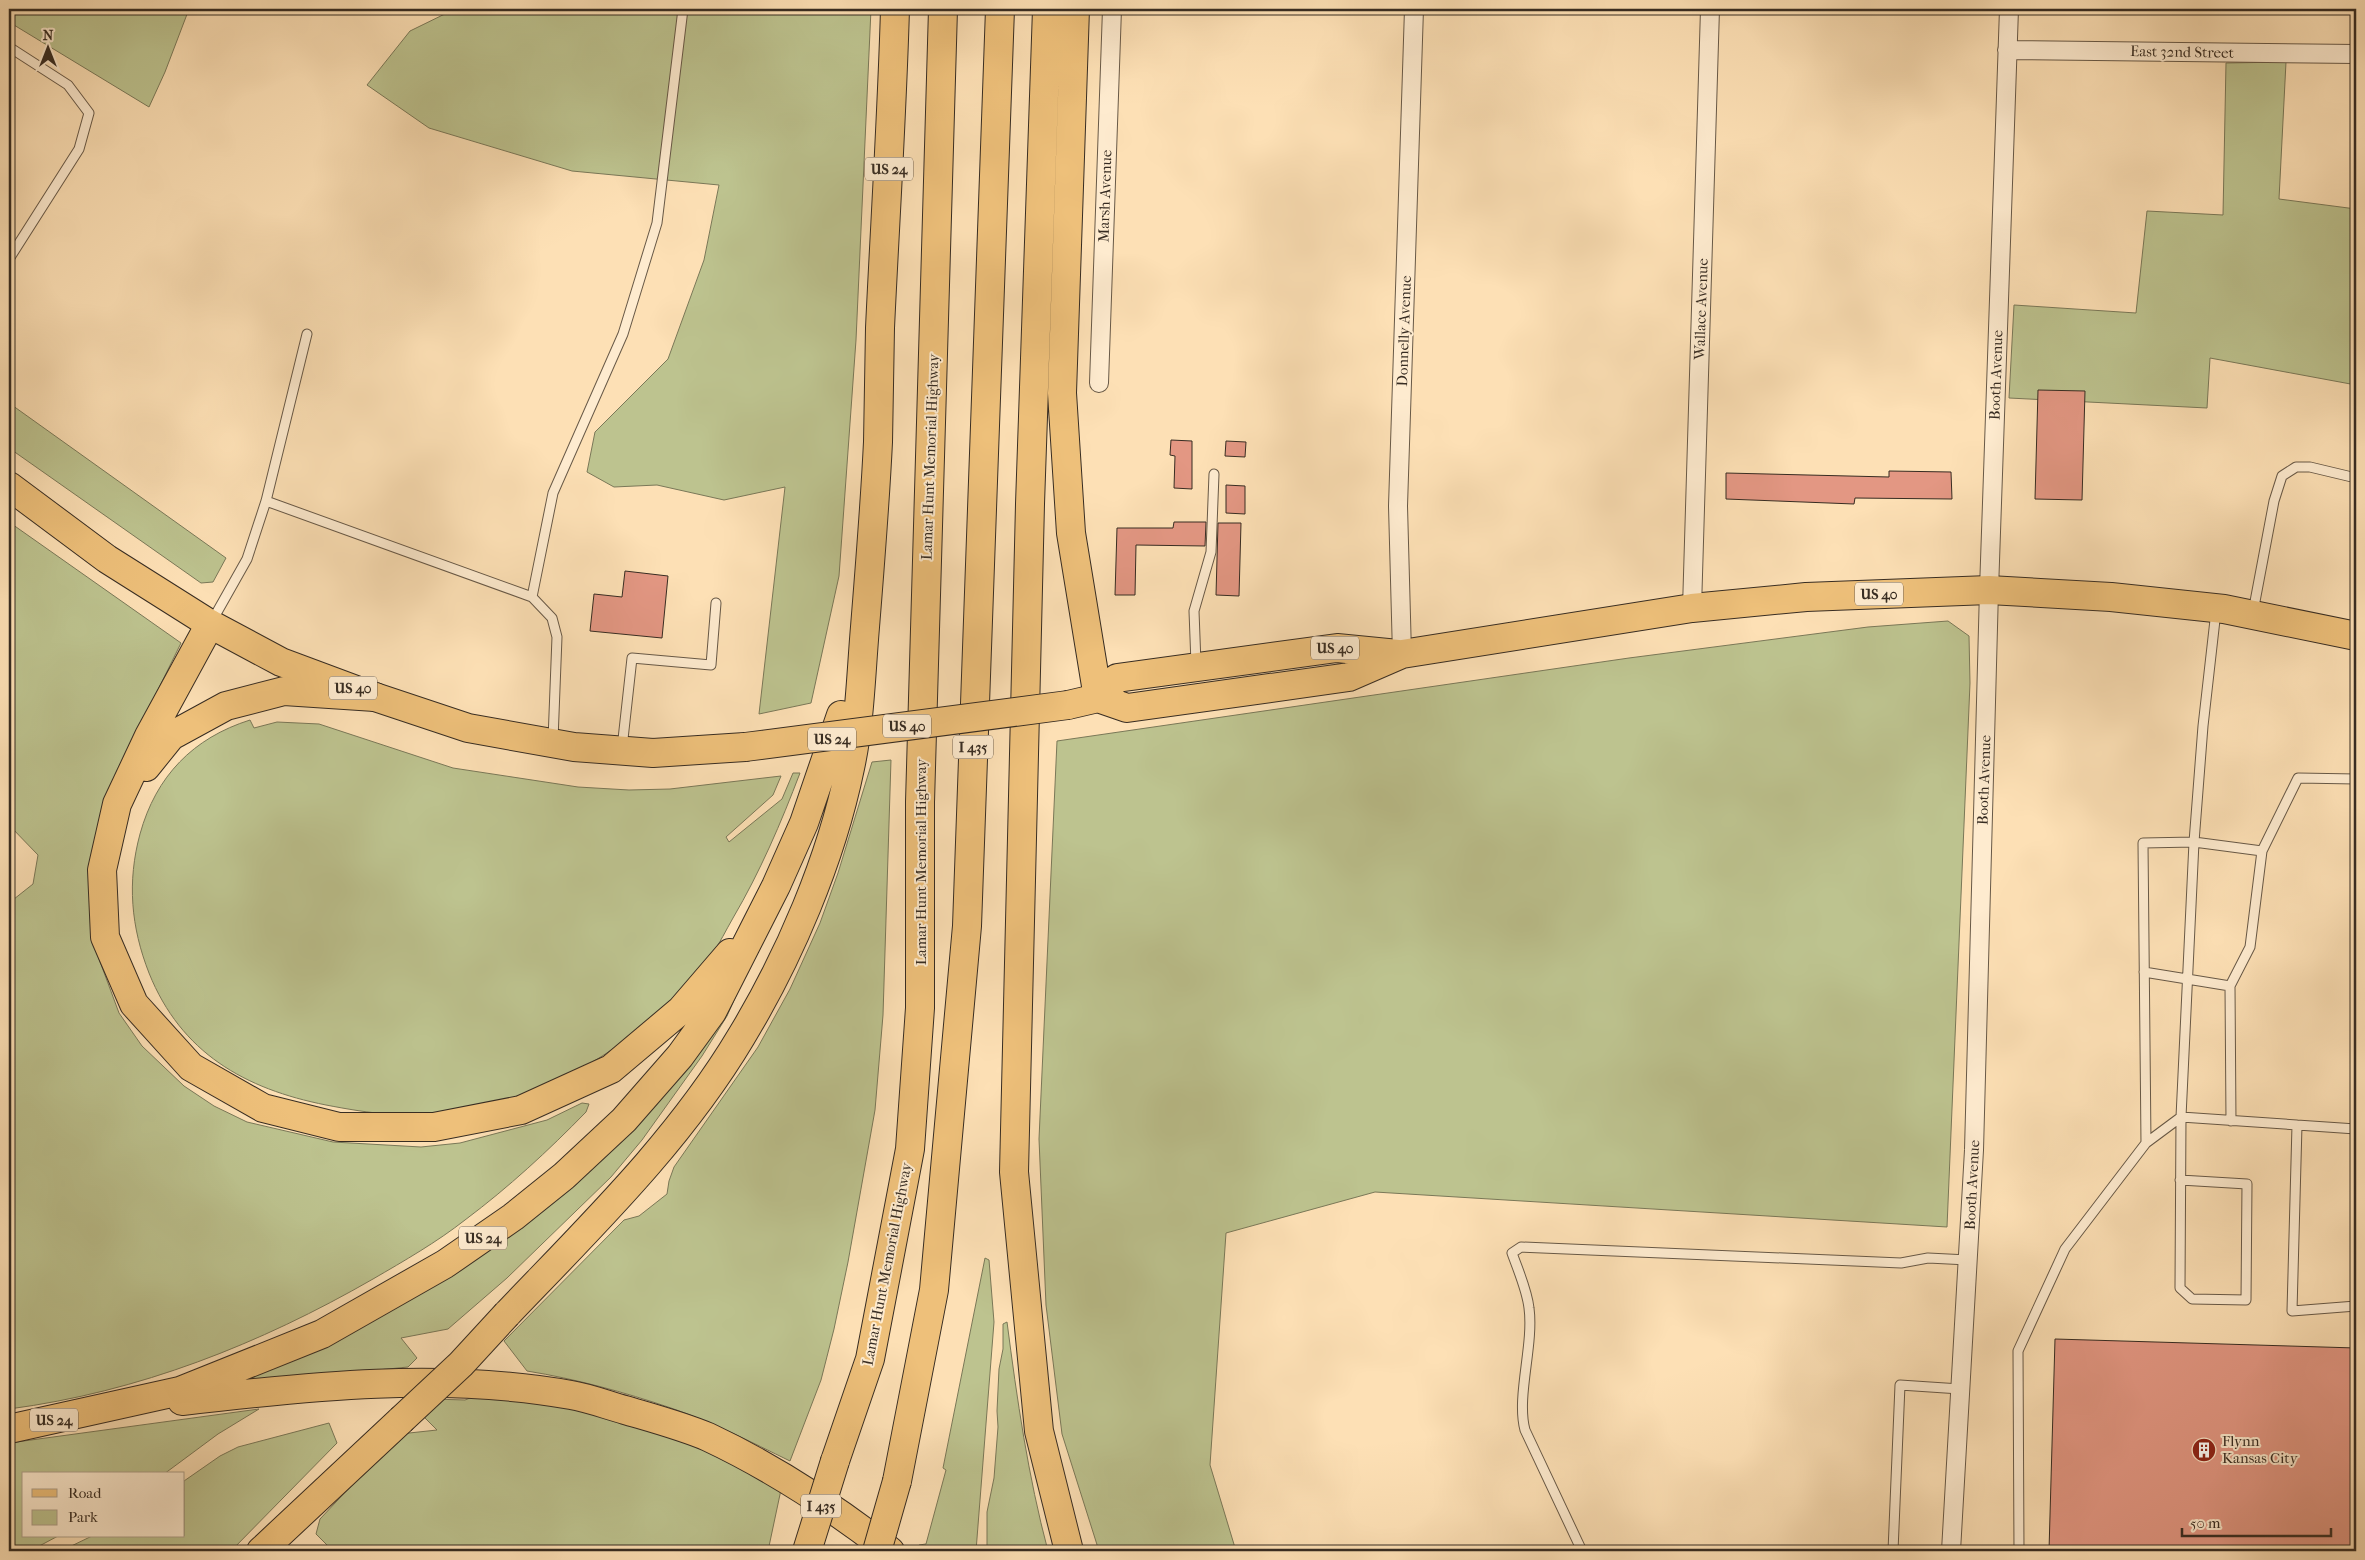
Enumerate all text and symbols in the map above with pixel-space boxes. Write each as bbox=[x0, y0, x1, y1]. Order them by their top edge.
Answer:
north arrow bbox=[22, 22, 72, 72]
text: N bbox=[43, 27, 54, 44]
street label: East 32nd Street bbox=[2130, 42, 2235, 62]
street label: Marsh Avenue bbox=[1094, 149, 1116, 243]
road number: US 24 bbox=[865, 157, 913, 180]
street label: Wallace Avenue bbox=[1690, 257, 1712, 361]
street label: Donnelly Avenue bbox=[1393, 275, 1415, 387]
street label: Booth Avenue bbox=[1985, 329, 2007, 420]
street label: Lamar Hunt Memorial Highway bbox=[917, 353, 943, 560]
road number: US 40 bbox=[1855, 582, 1903, 606]
road number: US 40 bbox=[1311, 636, 1359, 660]
road number: US 40 bbox=[329, 676, 377, 700]
road number: US 40 bbox=[883, 714, 931, 738]
road number: US 24 bbox=[808, 728, 856, 751]
street label: Booth Avenue bbox=[1973, 734, 1995, 825]
road number: I 435 bbox=[953, 736, 993, 759]
street label: Lamar Hunt Memorial Highway bbox=[912, 758, 930, 965]
street label: Booth Avenue bbox=[1961, 1139, 1983, 1231]
street label: Lamar Hunt Memorial Highway bbox=[858, 1160, 916, 1367]
road number: US 24 bbox=[459, 1226, 507, 1250]
road number: US 24 bbox=[30, 1408, 78, 1432]
place label: Flynn Kansas City bbox=[2222, 1432, 2299, 1467]
building icon: Flynn Kansas City bbox=[2191, 1437, 2217, 1463]
legend bbox=[22, 1472, 185, 1538]
text: Road bbox=[68, 1484, 102, 1502]
road number: I 435 bbox=[801, 1494, 841, 1518]
scale bar bbox=[2182, 1505, 2331, 1537]
text: Park bbox=[68, 1508, 98, 1526]
text: 50 m bbox=[2190, 1514, 2221, 1532]

